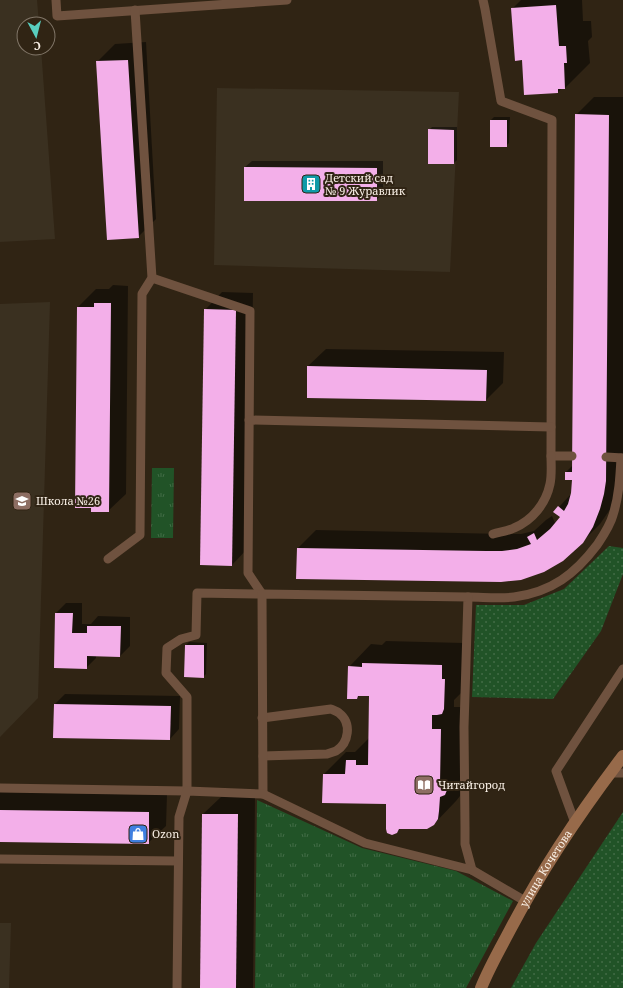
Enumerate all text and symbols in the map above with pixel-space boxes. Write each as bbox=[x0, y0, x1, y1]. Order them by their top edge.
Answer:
north arrow bbox=[16, 16, 56, 56]
text: С bbox=[33, 39, 42, 54]
place label: Детский сад № 9 Журавлик bbox=[325, 170, 406, 198]
building icon: Детский сад № 9 Журавлик bbox=[300, 173, 322, 195]
school or university icon: Школа №26 bbox=[11, 490, 33, 512]
place label: Школа №26 bbox=[36, 493, 100, 508]
library icon: Читайгород bbox=[413, 774, 435, 796]
place label: Читайгород bbox=[438, 777, 505, 792]
shop icon: Ozon bbox=[127, 823, 149, 845]
place label: Ozon bbox=[152, 826, 179, 841]
street label: улица Кочетова bbox=[516, 827, 575, 910]

